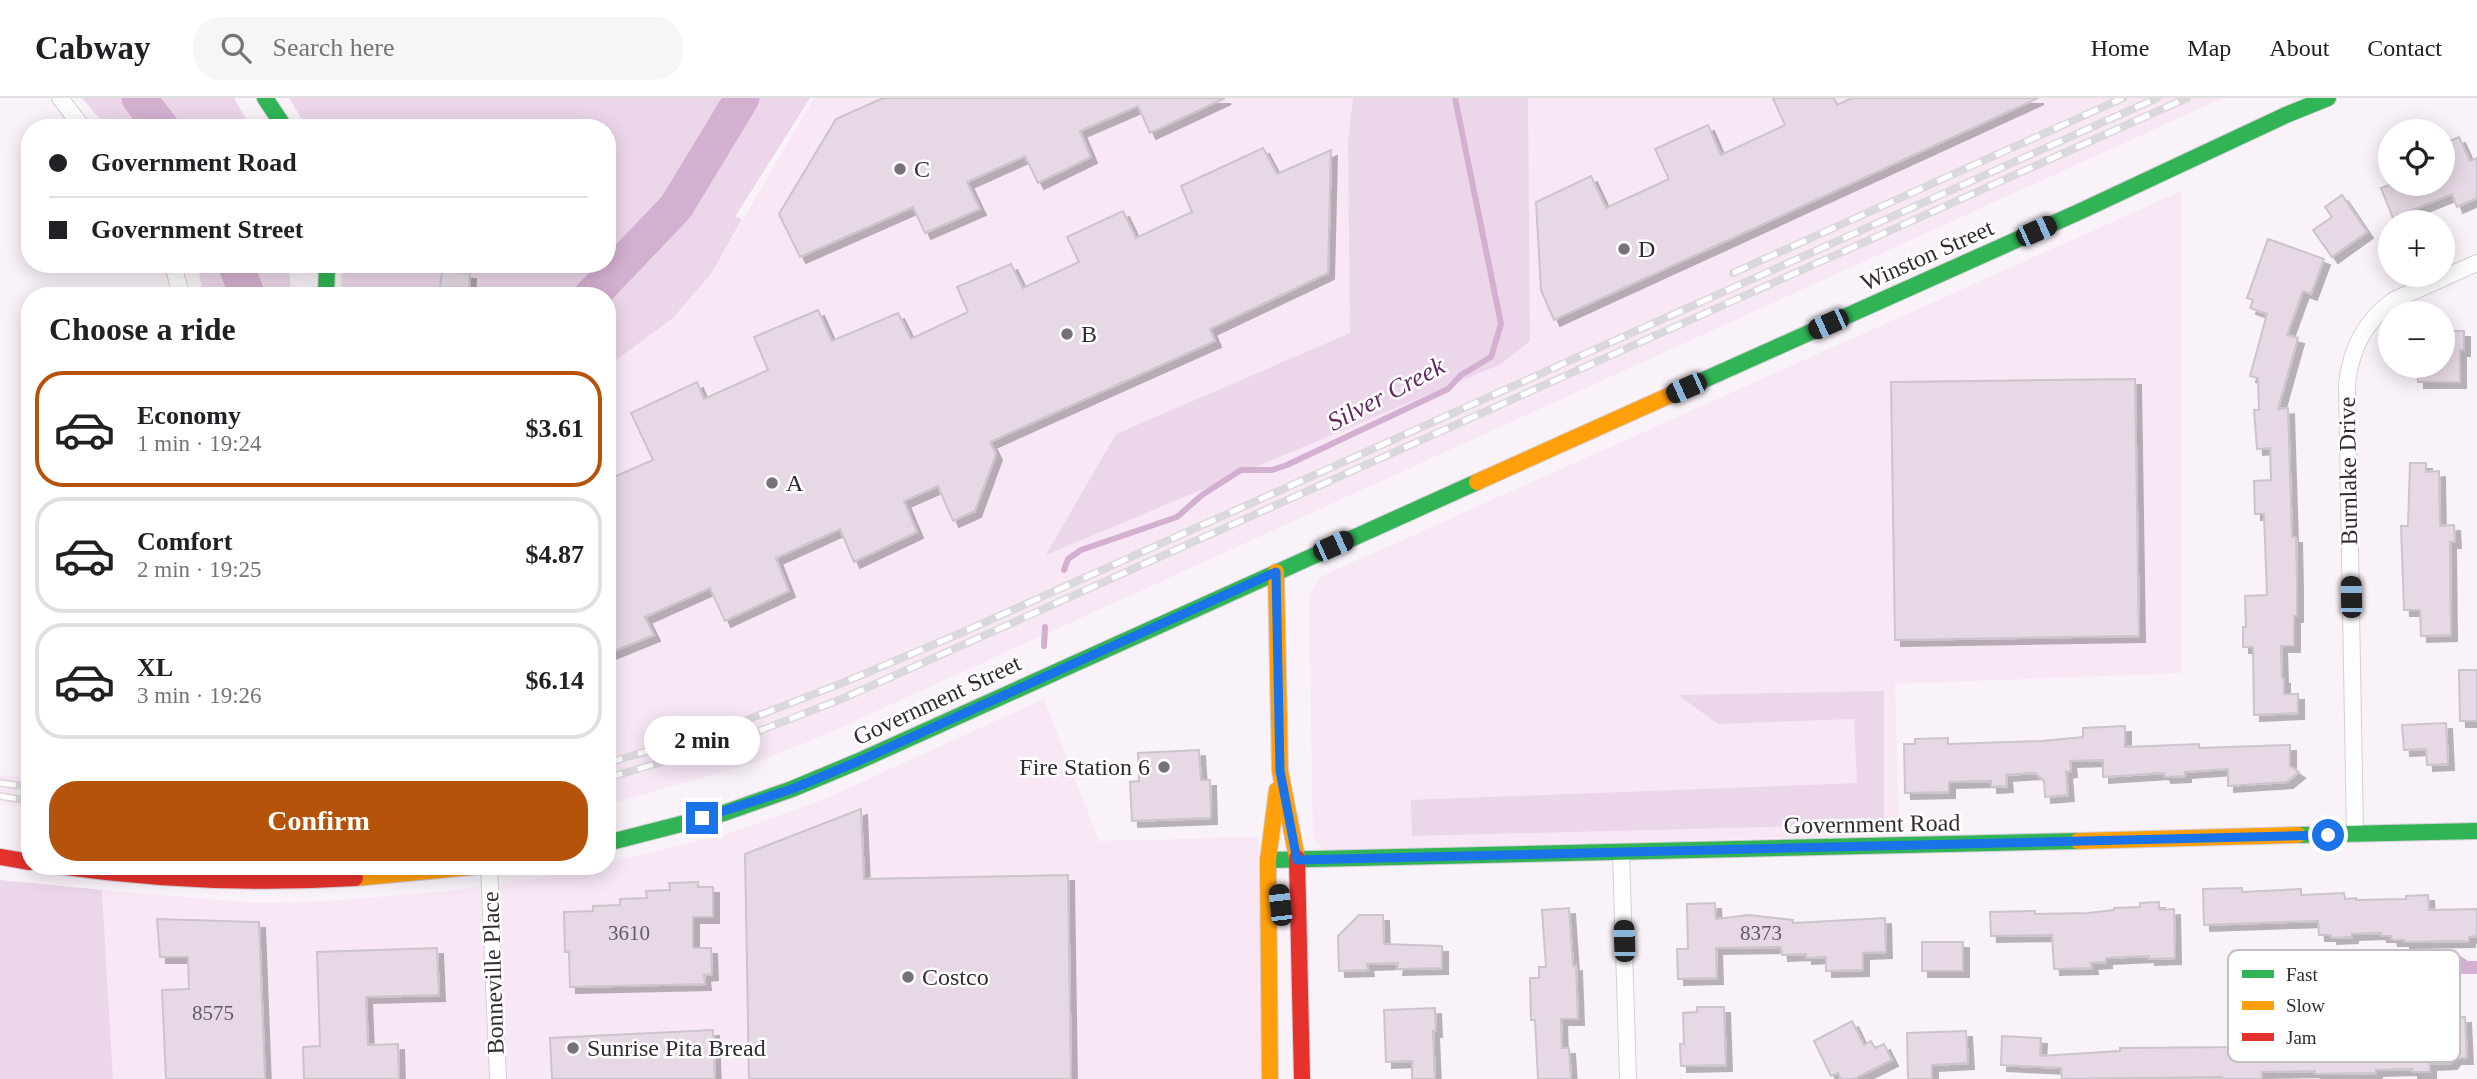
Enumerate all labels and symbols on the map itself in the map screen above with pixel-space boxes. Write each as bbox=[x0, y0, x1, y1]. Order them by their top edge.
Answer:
place label: C bbox=[914, 156, 930, 182]
marker: C bbox=[892, 161, 908, 177]
car bbox=[2013, 213, 2060, 249]
street label: Winston Street bbox=[1857, 214, 1998, 296]
place label: D bbox=[1638, 236, 1655, 262]
marker: D bbox=[1616, 241, 1632, 257]
car bbox=[1805, 306, 1852, 342]
place label: B bbox=[1081, 321, 1097, 347]
marker: B bbox=[1059, 326, 1075, 342]
water label: Silver Creek bbox=[1323, 351, 1450, 437]
car bbox=[1663, 370, 1710, 406]
street label: Burnlake Drive bbox=[2334, 396, 2362, 546]
place label: A bbox=[786, 470, 804, 496]
marker: A bbox=[764, 475, 780, 491]
car bbox=[1310, 528, 1357, 564]
car bbox=[2341, 576, 2362, 618]
street label: Government Street bbox=[849, 650, 1025, 750]
callout: 2 min bbox=[644, 716, 760, 766]
place label: Fire Station 6 bbox=[1019, 754, 1150, 780]
marker: Fire Station 6 bbox=[1156, 759, 1172, 775]
route end bbox=[686, 802, 718, 834]
street label: Government Road bbox=[1783, 809, 1961, 839]
route start bbox=[2312, 819, 2344, 851]
car bbox=[1268, 883, 1293, 927]
street label: Bonneville Place bbox=[477, 891, 509, 1055]
car bbox=[1613, 920, 1636, 962]
house number: 3610 bbox=[608, 921, 650, 945]
house number: 8373 bbox=[1740, 921, 1782, 945]
legend bbox=[2228, 950, 2460, 1062]
place label: Costco bbox=[922, 964, 989, 990]
text: Fast bbox=[2286, 964, 2318, 985]
marker: Costco bbox=[900, 969, 916, 985]
text: Slow bbox=[2286, 995, 2325, 1016]
house number: 8575 bbox=[192, 1001, 234, 1025]
text: Jam bbox=[2286, 1027, 2317, 1048]
place label: Sunrise Pita Bread bbox=[587, 1035, 766, 1061]
marker: Sunrise Pita Bread bbox=[565, 1040, 581, 1056]

